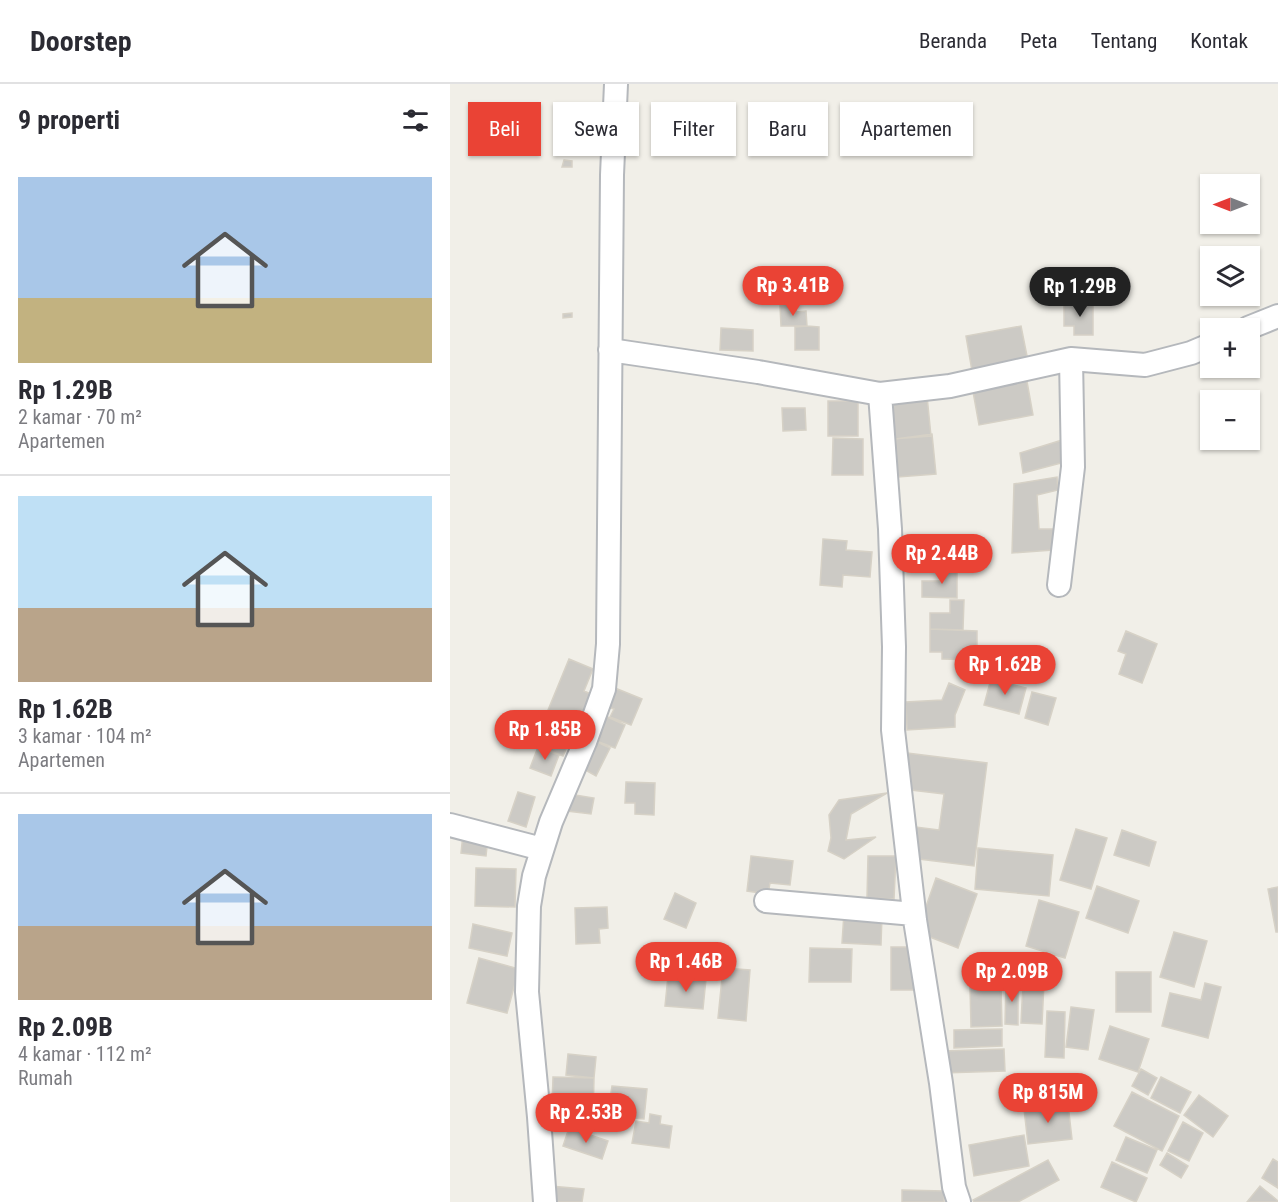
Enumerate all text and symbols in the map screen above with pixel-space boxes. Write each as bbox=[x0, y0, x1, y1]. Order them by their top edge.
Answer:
text: Doorstep bbox=[30, 25, 132, 58]
text: Beranda bbox=[919, 29, 987, 53]
text: Peta bbox=[1020, 29, 1058, 53]
text: Tentang bbox=[1091, 29, 1157, 53]
text: Kontak bbox=[1190, 29, 1248, 53]
chip: Beli bbox=[468, 102, 541, 156]
chip: Sewa bbox=[553, 102, 639, 156]
chip: Filter bbox=[651, 102, 736, 156]
chip: Baru bbox=[748, 102, 828, 156]
chip: Apartemen bbox=[840, 102, 973, 156]
icon: filters bbox=[399, 104, 432, 137]
text: 9 properti bbox=[18, 105, 120, 135]
north arrow bbox=[1200, 174, 1260, 234]
map controls bbox=[1200, 174, 1260, 450]
icon: home bbox=[171, 216, 279, 324]
button: layers bbox=[1200, 246, 1260, 306]
pin: Rp 3.41B bbox=[731, 266, 855, 317]
pin: Rp 1.29B bbox=[1018, 267, 1142, 318]
text: Rp 3.41B bbox=[757, 273, 829, 297]
text: Rp 1.29B bbox=[1044, 274, 1116, 298]
button: + bbox=[1200, 318, 1260, 378]
text: Rp 1.29B bbox=[18, 375, 113, 405]
button: − bbox=[1200, 390, 1260, 450]
text: 2 kamar · 70 m² bbox=[18, 405, 142, 429]
text: Apartemen bbox=[18, 429, 105, 453]
pin: Rp 2.44B bbox=[880, 534, 1004, 585]
icon: home bbox=[171, 535, 279, 643]
text: Rp 2.44B bbox=[906, 541, 978, 565]
pin: Rp 1.62B bbox=[943, 645, 1067, 696]
text: Rp 1.62B bbox=[969, 652, 1041, 676]
text: Rp 1.62B bbox=[18, 694, 113, 724]
pin: Rp 1.85B bbox=[483, 710, 607, 761]
text: Rp 1.85B bbox=[509, 717, 581, 741]
text: 3 kamar · 104 m² bbox=[18, 724, 152, 748]
text: Apartemen bbox=[18, 748, 105, 772]
icon: home bbox=[171, 853, 279, 961]
pin: Rp 1.46B bbox=[624, 942, 748, 993]
text: Rp 1.46B bbox=[650, 949, 722, 973]
pin: Rp 2.09B bbox=[950, 952, 1074, 1003]
text: Rp 2.09B bbox=[976, 959, 1048, 983]
text: Rp 2.09B bbox=[18, 1012, 113, 1042]
text: 4 kamar · 112 m² bbox=[18, 1042, 152, 1066]
text: Rumah bbox=[18, 1066, 73, 1090]
pin: Rp 815M bbox=[993, 1073, 1103, 1124]
text: Rp 815M bbox=[1012, 1080, 1084, 1104]
pin: Rp 2.53B bbox=[524, 1093, 648, 1144]
text: Rp 2.53B bbox=[550, 1100, 622, 1124]

